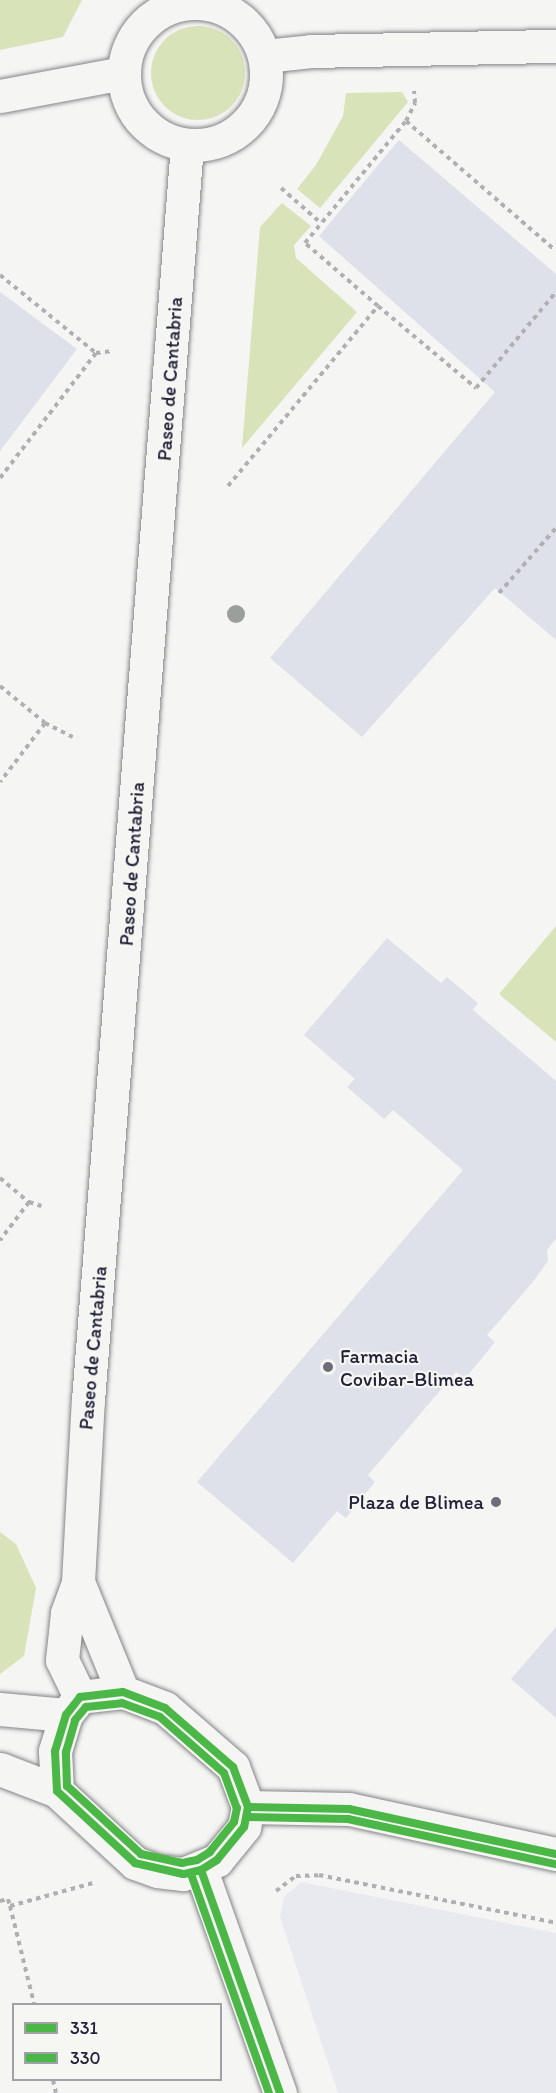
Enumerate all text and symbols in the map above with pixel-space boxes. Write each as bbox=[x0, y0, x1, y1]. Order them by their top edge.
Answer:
street label: Paseo de Cantabria bbox=[152, 296, 188, 462]
street label: Paseo de Cantabria bbox=[114, 781, 150, 947]
street label: Paseo de Cantabria bbox=[74, 1265, 112, 1431]
place label: Farmacia Covibar-Blimea bbox=[340, 1344, 474, 1391]
marker: Farmacia Covibar-Blimea bbox=[321, 1360, 335, 1374]
place label: Plaza de Blimea bbox=[348, 1490, 484, 1514]
marker: Plaza de Blimea bbox=[489, 1495, 503, 1509]
legend bbox=[12, 2003, 222, 2081]
text: 331 bbox=[70, 2017, 98, 2039]
text: 330 bbox=[70, 2047, 101, 2069]

